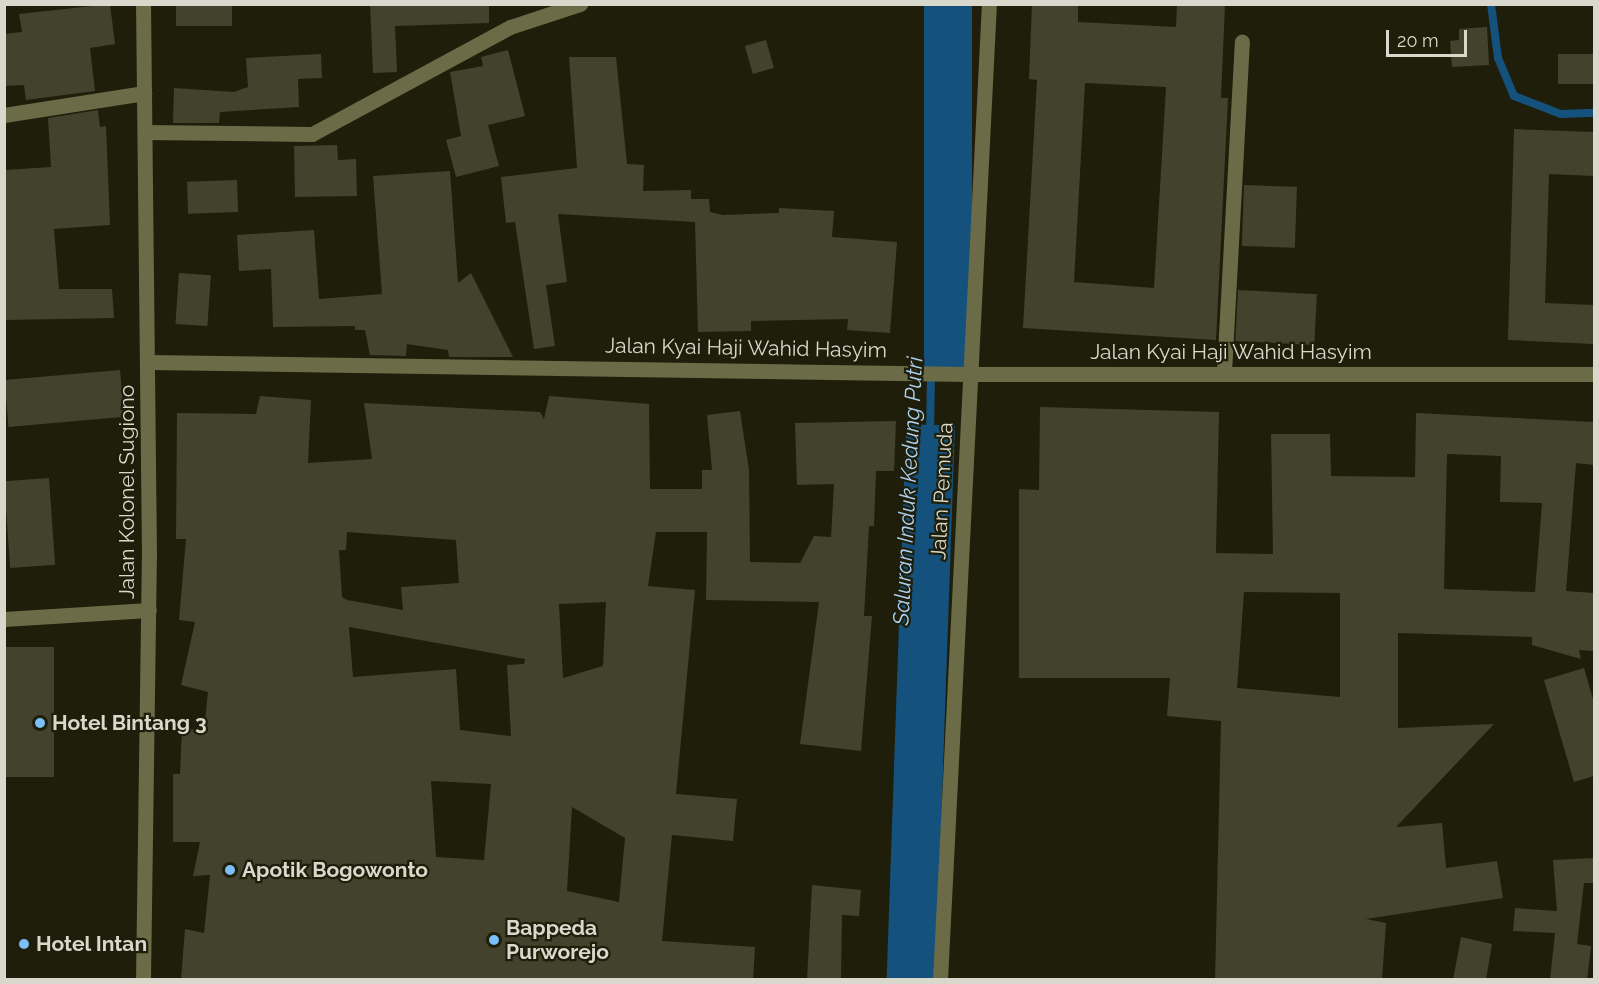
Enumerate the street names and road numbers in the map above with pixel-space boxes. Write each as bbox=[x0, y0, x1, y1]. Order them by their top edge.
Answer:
street label: Jalan Kyai Haji Wahid Hasyim bbox=[605, 333, 887, 363]
street label: Jalan Kyai Haji Wahid Hasyim bbox=[1090, 339, 1372, 365]
street label: Jalan Kolonel Sugiono bbox=[114, 384, 140, 600]
street label: Jalan Pemuda bbox=[926, 422, 958, 560]

